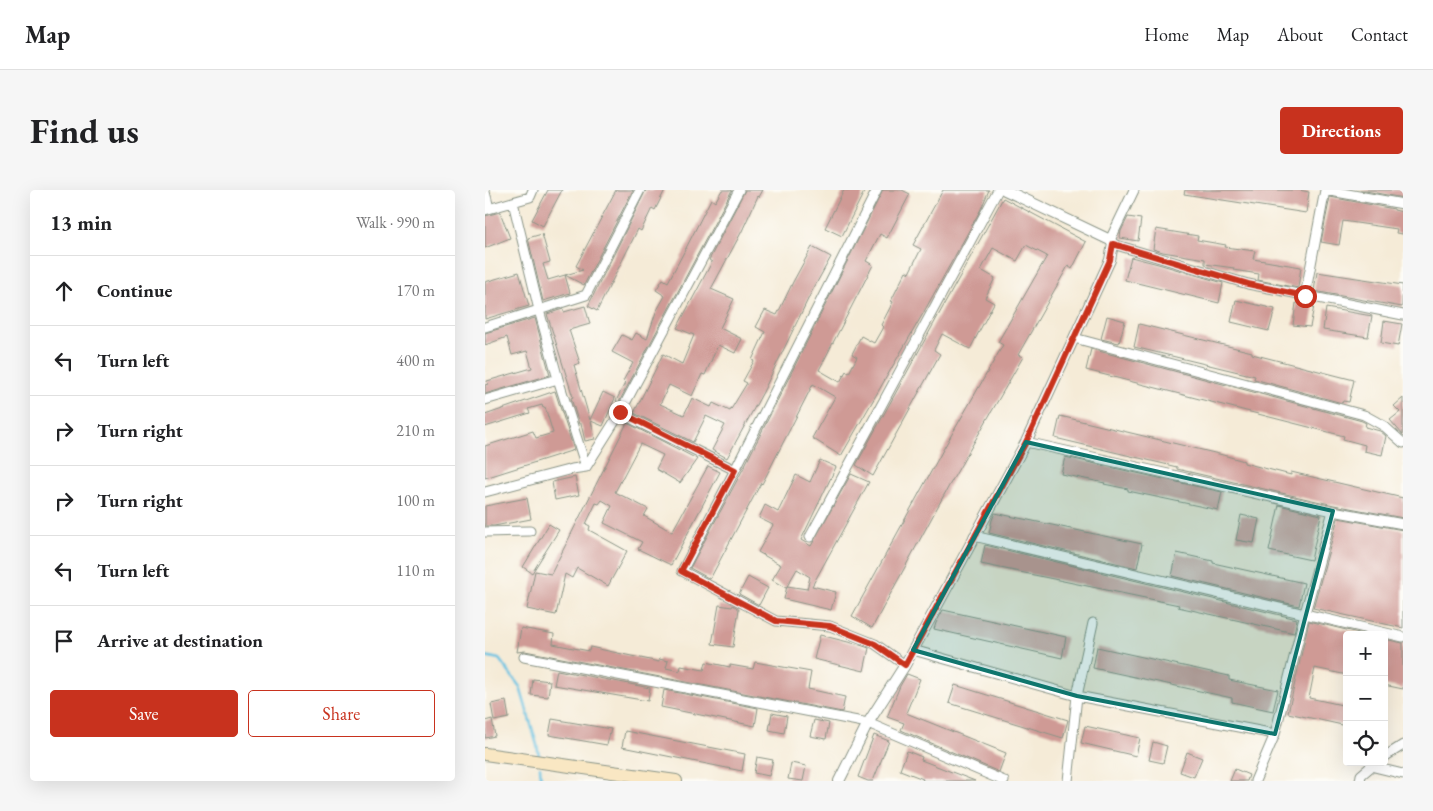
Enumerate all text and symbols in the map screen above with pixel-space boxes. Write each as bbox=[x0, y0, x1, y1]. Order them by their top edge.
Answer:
text: Map bbox=[25, 19, 70, 50]
text: Home bbox=[1144, 23, 1189, 46]
text: Map bbox=[1217, 23, 1249, 46]
text: About bbox=[1277, 23, 1323, 46]
text: Contact bbox=[1351, 23, 1408, 46]
button: Directions bbox=[1280, 107, 1403, 154]
text: Find us bbox=[30, 108, 139, 153]
text: 13 min bbox=[50, 209, 112, 236]
text: Walk · 990 m bbox=[356, 212, 435, 233]
icon: ahead bbox=[50, 277, 78, 305]
text: Continue bbox=[97, 278, 172, 303]
text: 170 m bbox=[396, 280, 435, 301]
route start bbox=[1294, 285, 1317, 308]
icon: left bbox=[50, 347, 78, 375]
text: Turn left bbox=[97, 348, 169, 373]
text: 400 m bbox=[396, 350, 435, 371]
route end bbox=[609, 401, 632, 424]
icon: right bbox=[50, 417, 78, 445]
text: Turn right bbox=[97, 418, 183, 443]
text: 210 m bbox=[396, 420, 435, 441]
icon: right bbox=[50, 487, 78, 515]
text: Turn right bbox=[97, 488, 183, 513]
text: 100 m bbox=[396, 490, 435, 511]
icon: left bbox=[50, 557, 78, 585]
text: Turn left bbox=[97, 558, 169, 583]
text: 110 m bbox=[396, 560, 435, 581]
icon: arrive bbox=[50, 627, 78, 655]
text: Arrive at destination bbox=[97, 628, 263, 653]
map controls bbox=[1343, 631, 1388, 766]
button: + bbox=[1343, 631, 1388, 676]
button: − bbox=[1343, 676, 1388, 721]
button: Save bbox=[50, 690, 238, 737]
button: Share bbox=[248, 690, 435, 737]
button: locate bbox=[1343, 721, 1388, 766]

